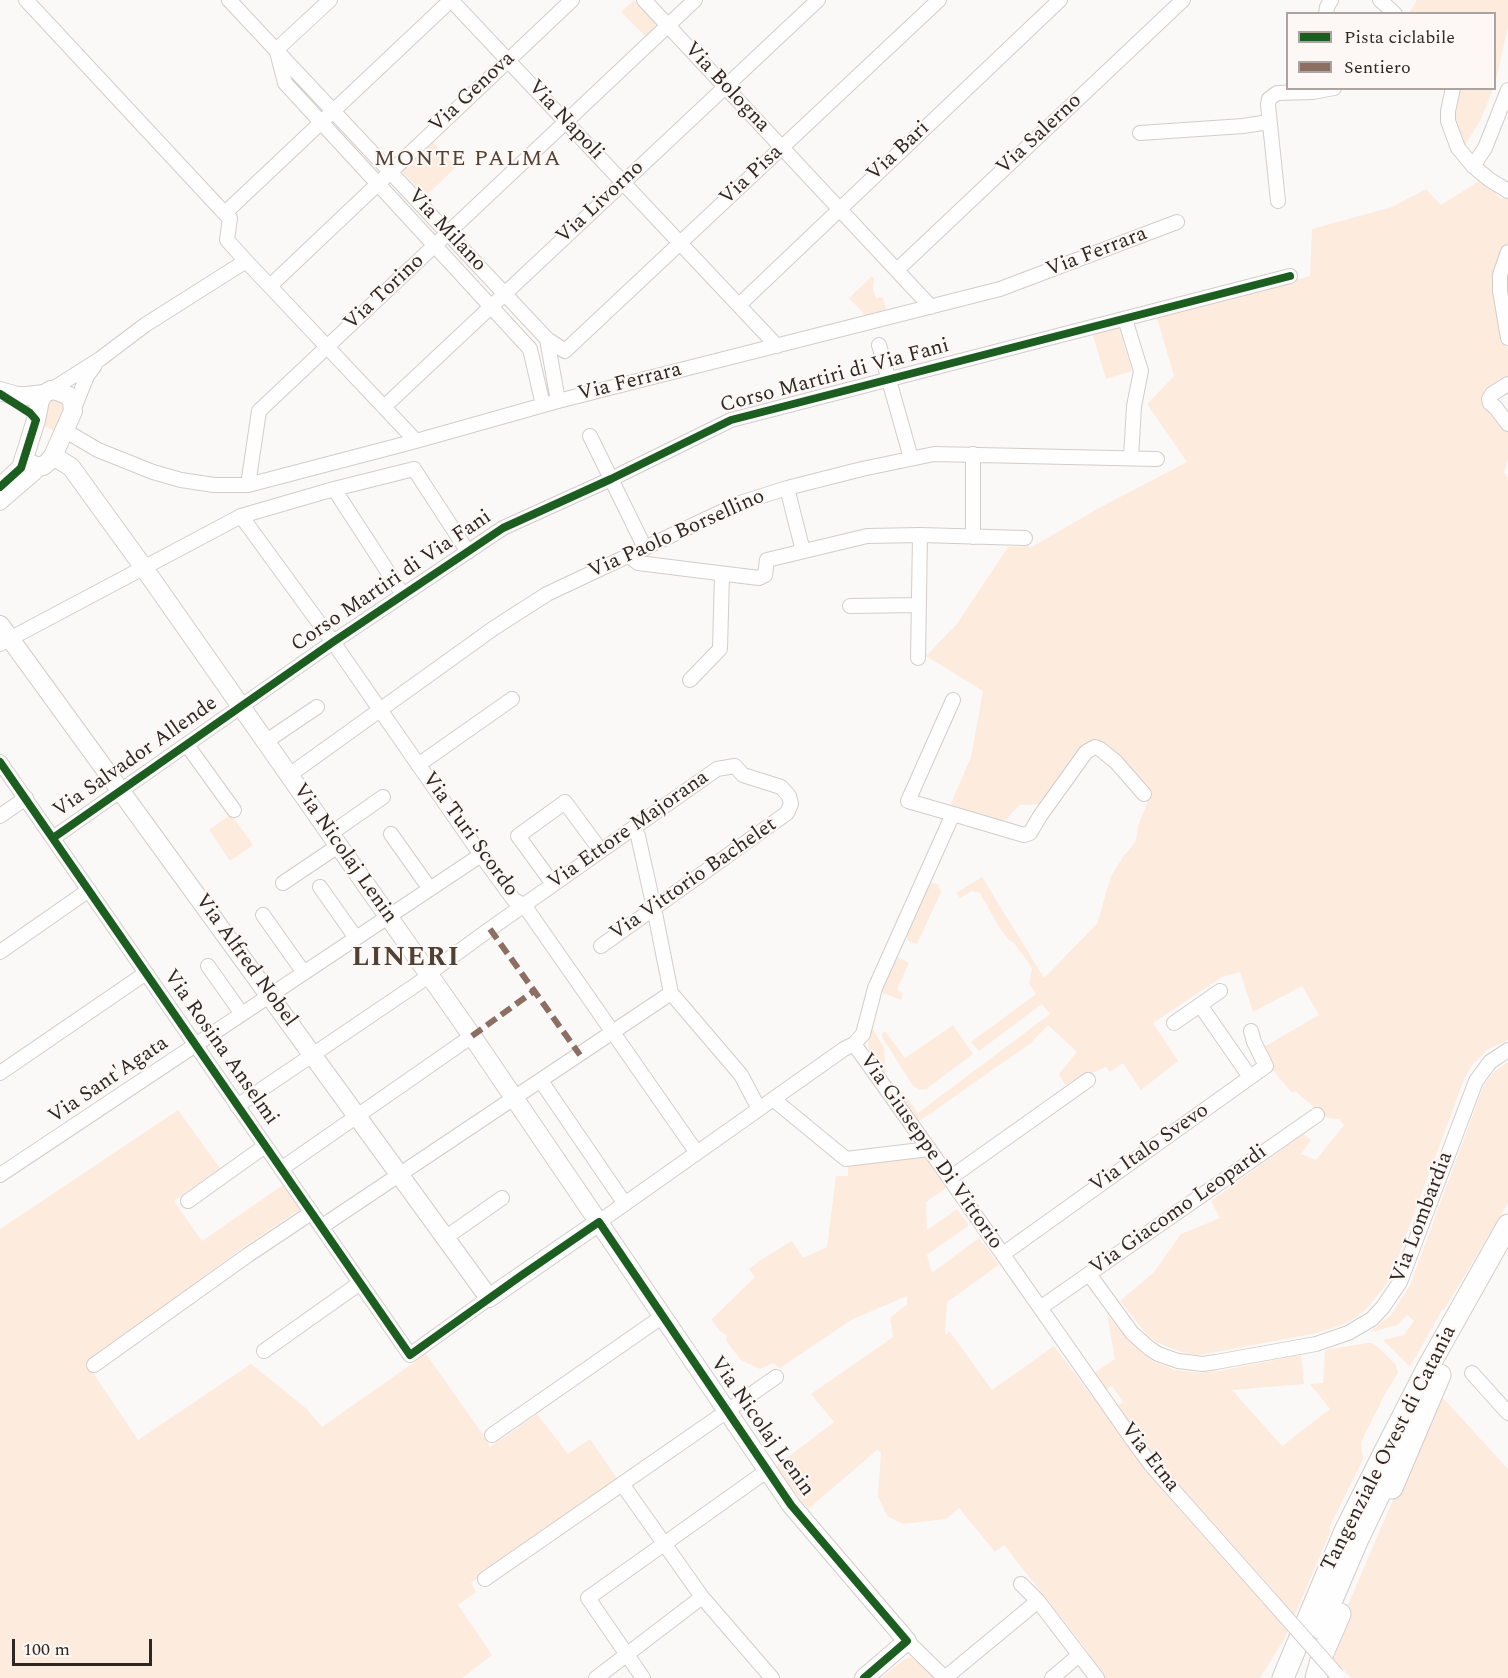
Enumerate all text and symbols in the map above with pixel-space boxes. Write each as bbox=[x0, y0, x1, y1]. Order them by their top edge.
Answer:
legend bbox=[1286, 12, 1496, 90]
text: Pista ciclabile bbox=[1344, 24, 1455, 51]
street label: Via Bologna bbox=[678, 38, 774, 138]
street label: Via Genova bbox=[425, 47, 521, 139]
text: Sentiero bbox=[1344, 54, 1411, 81]
street label: Via Napoli bbox=[521, 76, 609, 166]
street label: Via Salerno bbox=[992, 89, 1088, 181]
street label: Via Bari bbox=[862, 117, 936, 187]
street label: Via Pisa bbox=[715, 141, 789, 211]
district label: MONTE PALMA bbox=[374, 148, 562, 174]
street label: Via Livorno bbox=[552, 156, 650, 250]
street label: Via Milano bbox=[401, 184, 491, 278]
street label: Via Ferrara bbox=[1043, 222, 1151, 284]
street label: Via Torino bbox=[340, 249, 430, 337]
street label: Corso Martiri di Via Fani bbox=[718, 334, 952, 420]
street label: Via Ferrara bbox=[576, 358, 684, 408]
street label: Via Paolo Borsellino bbox=[585, 485, 769, 585]
street label: Corso Martiri di Via Fani bbox=[287, 506, 497, 658]
street label: Via Salvador Allende bbox=[49, 692, 223, 824]
street label: Via Ettore Majorana bbox=[544, 766, 714, 896]
street label: Via Turi Scordo bbox=[415, 768, 523, 902]
street label: Via Nicolaj Lenin bbox=[286, 779, 402, 929]
street label: Via Vittorio Bachelet bbox=[606, 813, 782, 947]
street label: Via Alfred Nobel bbox=[188, 890, 302, 1032]
district label: LINERI bbox=[352, 944, 460, 976]
street label: Via Rosina Anselmi bbox=[157, 965, 283, 1131]
street label: Via Sant'Agata bbox=[44, 1032, 174, 1130]
street label: Via Giuseppe Di Vittorio bbox=[853, 1049, 1007, 1255]
street label: Via Italo Svevo bbox=[1086, 1099, 1214, 1199]
street label: Via Giacomo Leopardi bbox=[1086, 1140, 1272, 1282]
street label: Via Lombardia bbox=[1386, 1149, 1460, 1287]
street label: Tangenziale Ovest di Catania bbox=[1317, 1322, 1463, 1576]
street label: Via Nicolaj Lenin bbox=[703, 1352, 819, 1502]
street label: Via Etna bbox=[1114, 1418, 1184, 1498]
scale bar bbox=[15, 1627, 154, 1665]
text: 100 m bbox=[23, 1636, 70, 1663]

